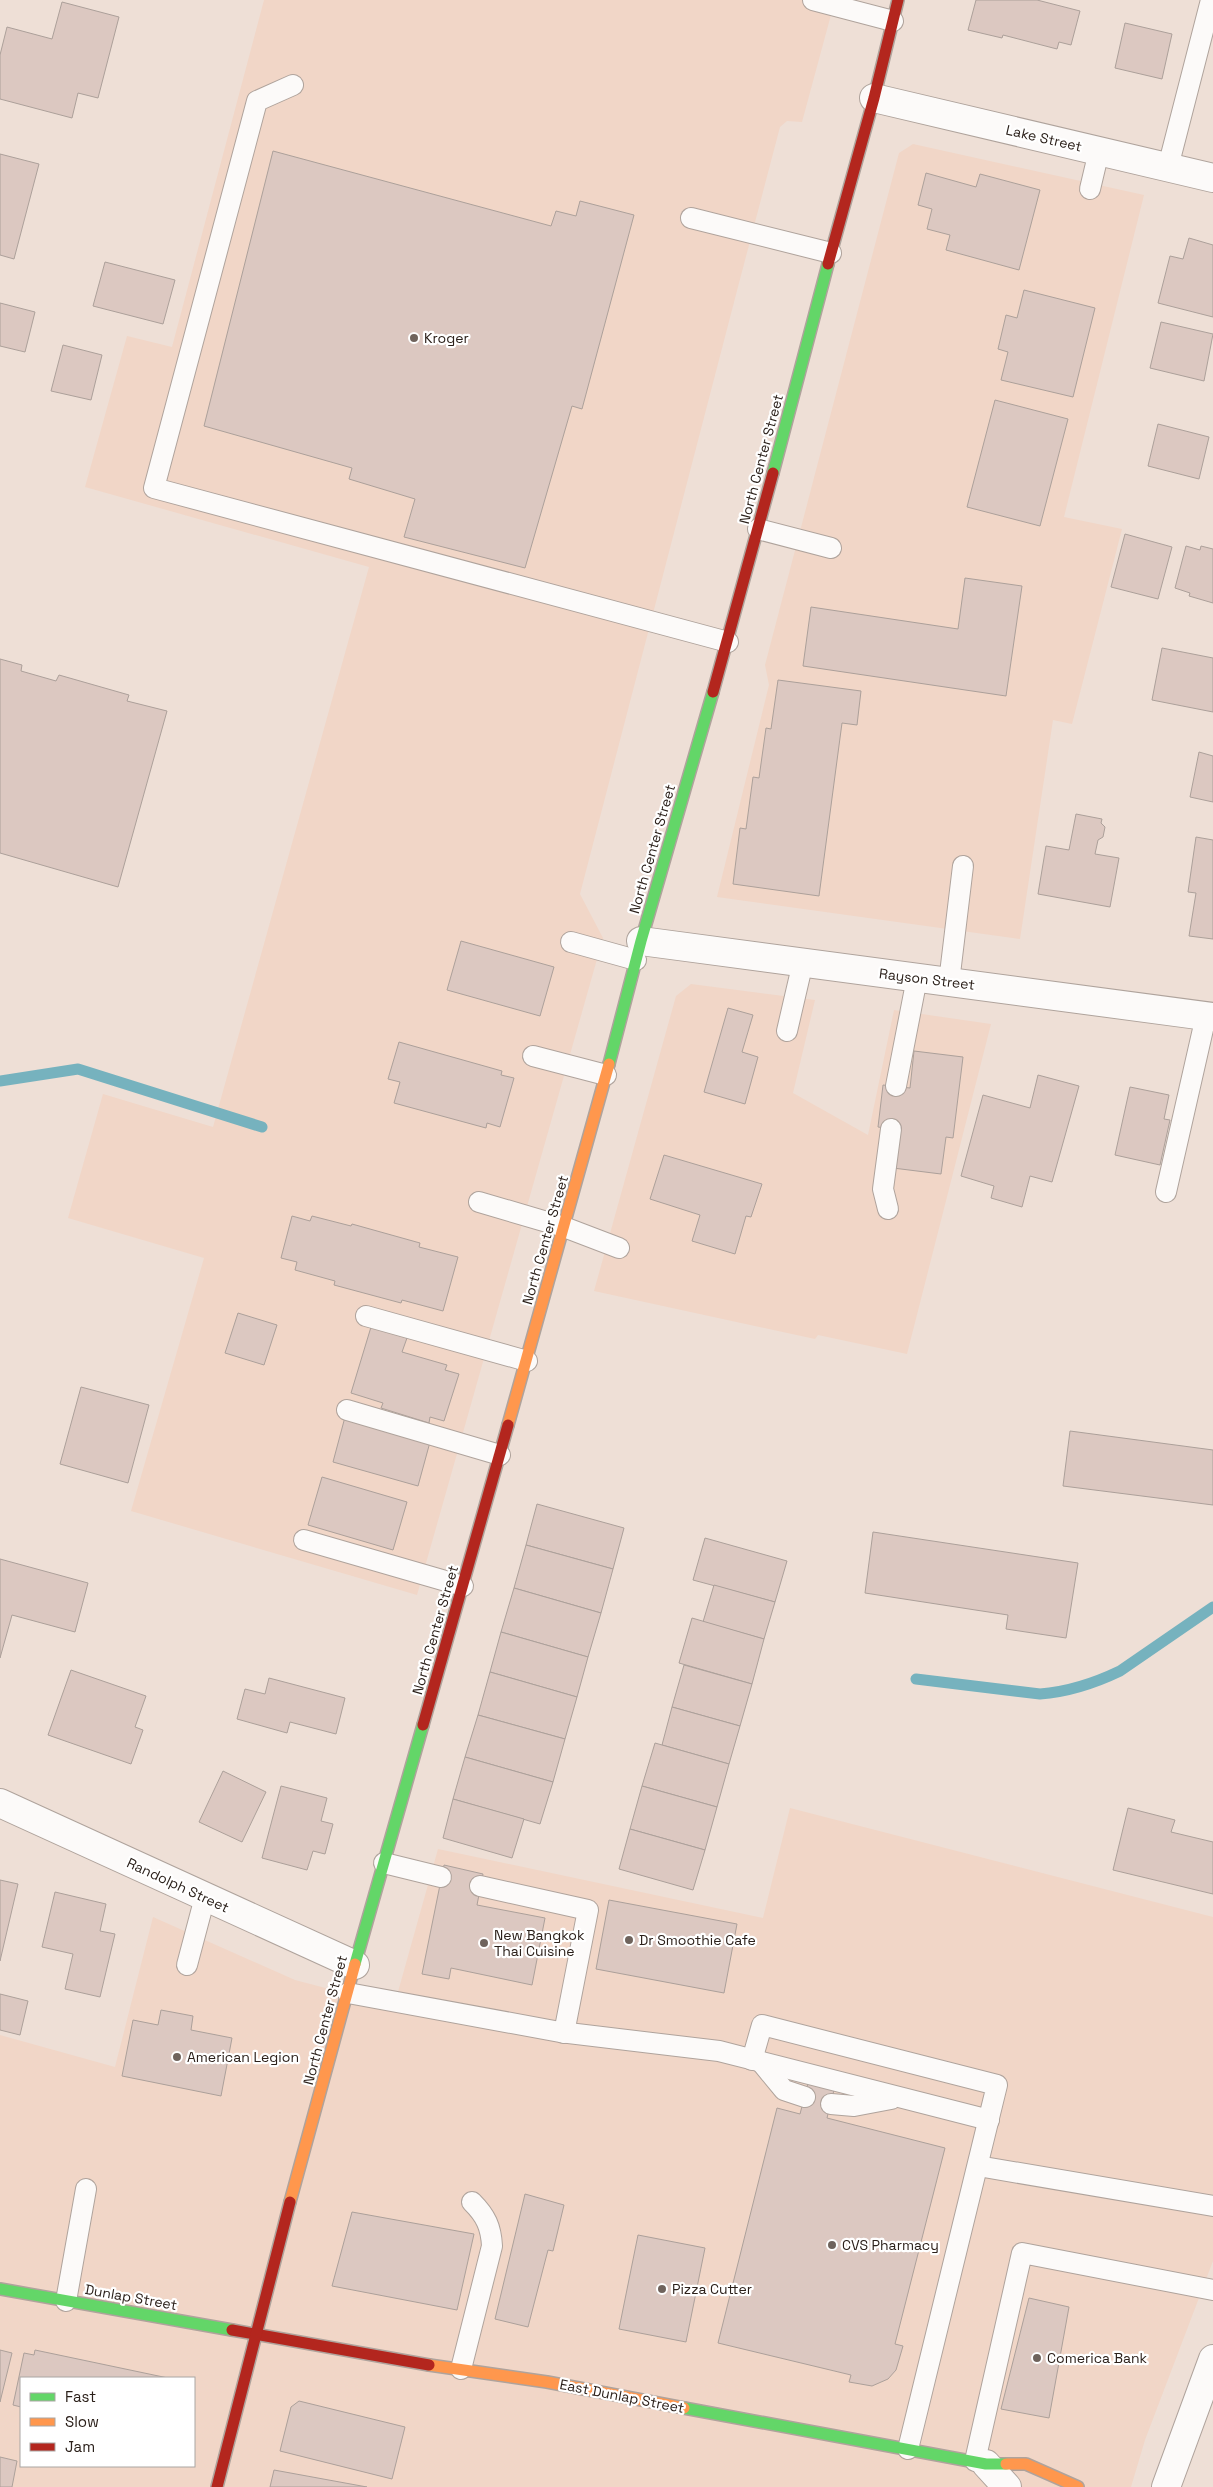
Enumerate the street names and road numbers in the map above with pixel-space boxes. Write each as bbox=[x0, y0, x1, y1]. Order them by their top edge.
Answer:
street label: Lake Street bbox=[1004, 121, 1084, 155]
street label: North Center Street bbox=[735, 392, 787, 526]
street label: North Center Street bbox=[625, 782, 679, 916]
street label: Rayson Street bbox=[878, 964, 976, 994]
street label: North Center Street bbox=[518, 1173, 572, 1307]
street label: North Center Street bbox=[408, 1563, 462, 1697]
street label: Randolph Street bbox=[124, 1853, 232, 1917]
street label: North Center Street bbox=[299, 1953, 351, 2087]
street label: Dunlap Street bbox=[83, 2280, 179, 2314]
street label: East Dunlap Street bbox=[558, 2375, 686, 2417]

